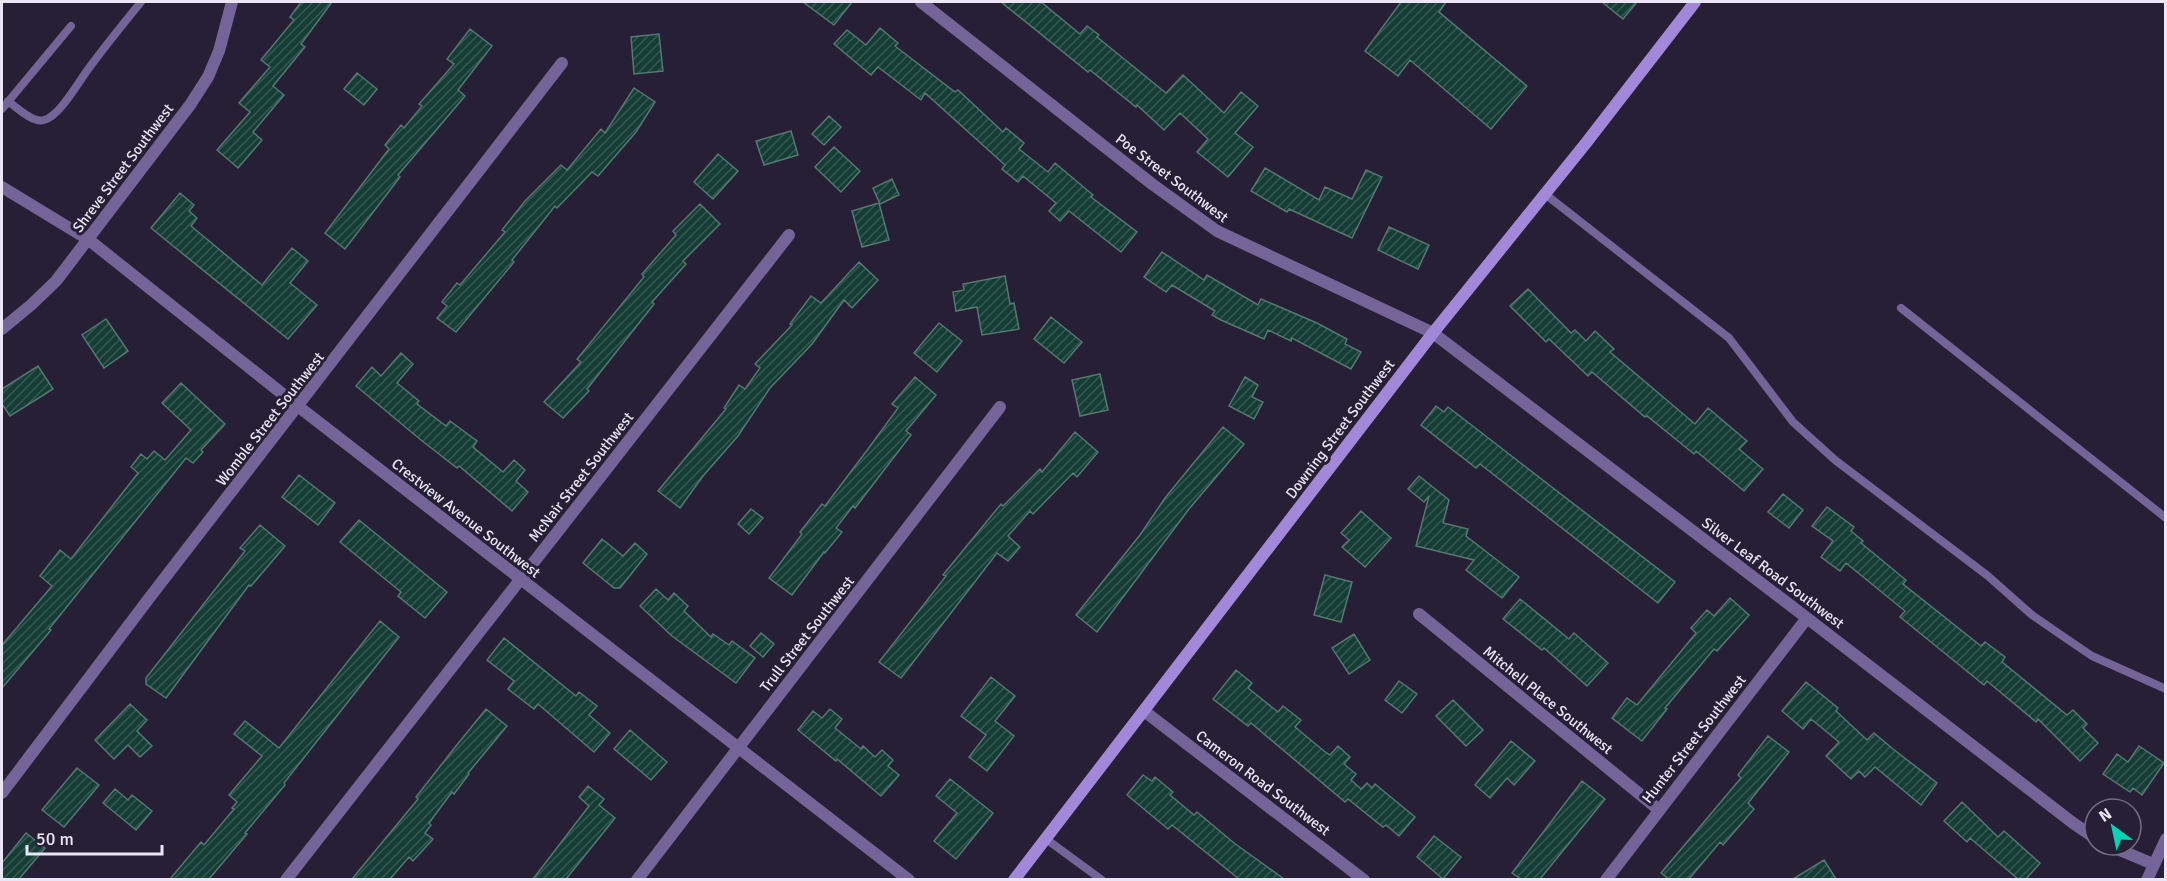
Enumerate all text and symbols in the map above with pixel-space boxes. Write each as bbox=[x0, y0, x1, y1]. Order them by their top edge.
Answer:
street label: Shreve Street Southwest bbox=[69, 100, 177, 236]
street label: Poe Street Southwest bbox=[1112, 130, 1232, 226]
street label: Womble Street Southwest bbox=[212, 349, 328, 489]
street label: Downing Street Southwest bbox=[1282, 356, 1398, 502]
street label: McNair Street Southwest bbox=[525, 409, 637, 545]
street label: Crestview Avenue Southwest bbox=[388, 454, 544, 582]
street label: Silver Leaf Road Southwest bbox=[1698, 514, 1848, 632]
street label: Trull Street Southwest bbox=[756, 572, 858, 696]
street label: Mitchell Place Southwest bbox=[1480, 642, 1616, 758]
street label: Hunter Street Southwest bbox=[1638, 671, 1750, 807]
street label: Cameron Road Southwest bbox=[1192, 727, 1334, 839]
north arrow bbox=[2083, 797, 2143, 857]
text: N bbox=[2095, 804, 2115, 827]
scale bar bbox=[27, 818, 162, 856]
text: 50 m bbox=[36, 828, 74, 850]

